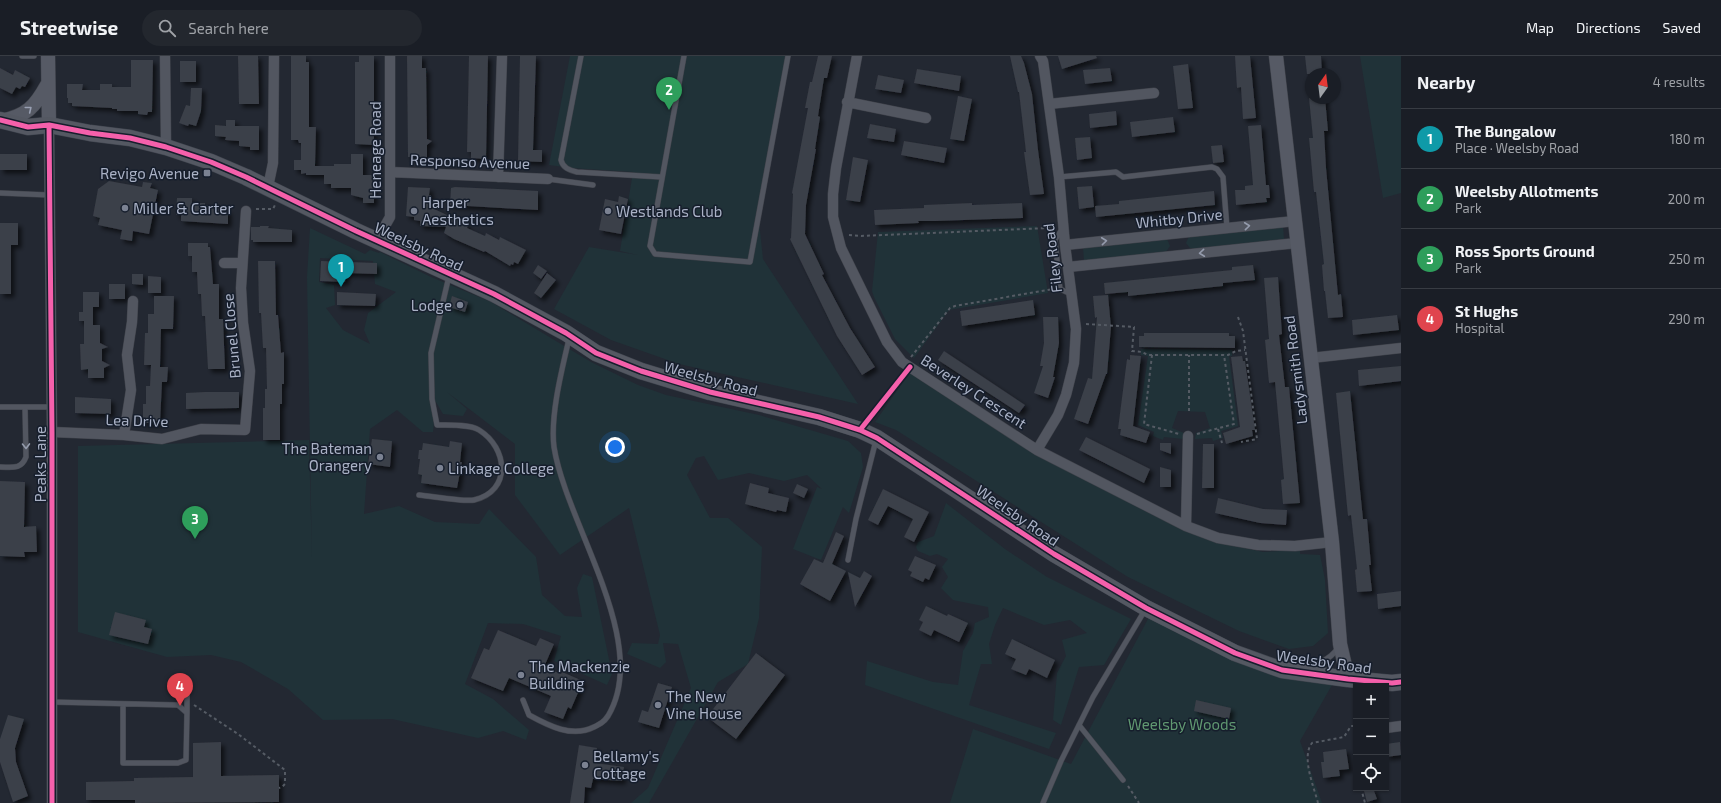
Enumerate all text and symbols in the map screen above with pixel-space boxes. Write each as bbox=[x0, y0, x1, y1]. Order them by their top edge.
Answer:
search box bbox=[142, 10, 422, 46]
text: Streetwise bbox=[20, 16, 118, 39]
icon: search bbox=[156, 17, 178, 39]
text: Search here bbox=[188, 19, 269, 37]
text: Map bbox=[1526, 19, 1554, 36]
text: Directions bbox=[1576, 19, 1641, 36]
text: Saved bbox=[1663, 19, 1701, 36]
north arrow bbox=[1305, 68, 1341, 104]
text: Nearby bbox=[1417, 72, 1475, 92]
text: 4 results bbox=[1653, 74, 1705, 90]
pin: 2 bbox=[656, 77, 682, 110]
street label: Heneage Road bbox=[366, 101, 384, 199]
one-way arrow bbox=[25, 106, 32, 113]
text: The Bungalow bbox=[1455, 122, 1556, 140]
text: 1 bbox=[1427, 131, 1433, 147]
text: 180 m bbox=[1670, 131, 1705, 147]
text: Place · Weelsby Road bbox=[1455, 140, 1579, 156]
street label: Responso Avenue bbox=[410, 150, 530, 172]
place label: Revigo Avenue bbox=[100, 164, 199, 182]
marker: Revigo Avenue bbox=[202, 168, 212, 178]
text: Weelsby Allotments bbox=[1455, 182, 1598, 200]
text: 2 bbox=[1426, 191, 1434, 207]
text: 200 m bbox=[1668, 191, 1705, 207]
place label: Harper Aesthetics bbox=[422, 193, 494, 228]
place label: Miller & Carter bbox=[133, 199, 233, 217]
text: Park bbox=[1455, 200, 1482, 216]
place label: Westlands Club bbox=[616, 202, 722, 220]
marker: Miller & Carter bbox=[120, 203, 130, 213]
street label: Whitby Drive bbox=[1135, 204, 1223, 232]
marker: Harper Aesthetics bbox=[409, 206, 419, 216]
marker: Westlands Club bbox=[603, 206, 613, 216]
street label: Weelsby Road bbox=[372, 218, 466, 274]
street label: Filey Road bbox=[1039, 222, 1065, 294]
one-way arrow bbox=[1244, 222, 1250, 231]
one-way arrow bbox=[1101, 237, 1107, 246]
text: Ross Sports Ground bbox=[1455, 242, 1595, 260]
one-way arrow bbox=[1199, 248, 1205, 257]
text: 3 bbox=[1426, 251, 1434, 267]
text: 250 m bbox=[1669, 251, 1705, 267]
pin: 1 bbox=[328, 254, 354, 287]
text: Park bbox=[1455, 260, 1482, 276]
street label: Brunel Close bbox=[218, 293, 244, 379]
place label: Lodge bbox=[411, 296, 452, 314]
marker: Lodge bbox=[455, 300, 465, 310]
text: St Hughs bbox=[1455, 302, 1518, 320]
text: 4 bbox=[1426, 311, 1434, 327]
text: 290 m bbox=[1668, 311, 1705, 327]
street label: Ladysmith Road bbox=[1279, 315, 1311, 425]
text: Hospital bbox=[1455, 320, 1504, 336]
street label: Beverley Crescent bbox=[918, 350, 1030, 432]
street label: Weelsby Road bbox=[662, 357, 760, 399]
street label: Lea Drive bbox=[105, 410, 169, 430]
street label: Peaks Lane bbox=[31, 426, 49, 502]
your location bbox=[605, 437, 625, 457]
place label: The Bateman Orangery bbox=[282, 439, 372, 474]
one-way arrow bbox=[22, 443, 30, 449]
marker: The Bateman Orangery bbox=[375, 452, 385, 462]
place label: Linkage College bbox=[448, 459, 554, 477]
marker: Linkage College bbox=[435, 463, 445, 473]
street label: Weelsby Road bbox=[973, 481, 1063, 549]
pin: 3 bbox=[182, 506, 208, 539]
street label: Weelsby Road bbox=[1275, 645, 1373, 677]
place label: The Mackenzie Building bbox=[529, 657, 630, 692]
marker: The Mackenzie Building bbox=[516, 670, 526, 680]
pin: 4 bbox=[167, 673, 193, 706]
map controls bbox=[1353, 683, 1389, 791]
button: + bbox=[1353, 683, 1389, 719]
place label: The New Vine House bbox=[666, 687, 742, 722]
marker: The New Vine House bbox=[653, 700, 663, 710]
park label: Weelsby Woods bbox=[1128, 715, 1236, 733]
button: − bbox=[1353, 719, 1389, 755]
place label: Bellamy's Cottage bbox=[593, 747, 659, 782]
button: locate bbox=[1353, 755, 1389, 791]
marker: Bellamy's Cottage bbox=[580, 760, 590, 770]

